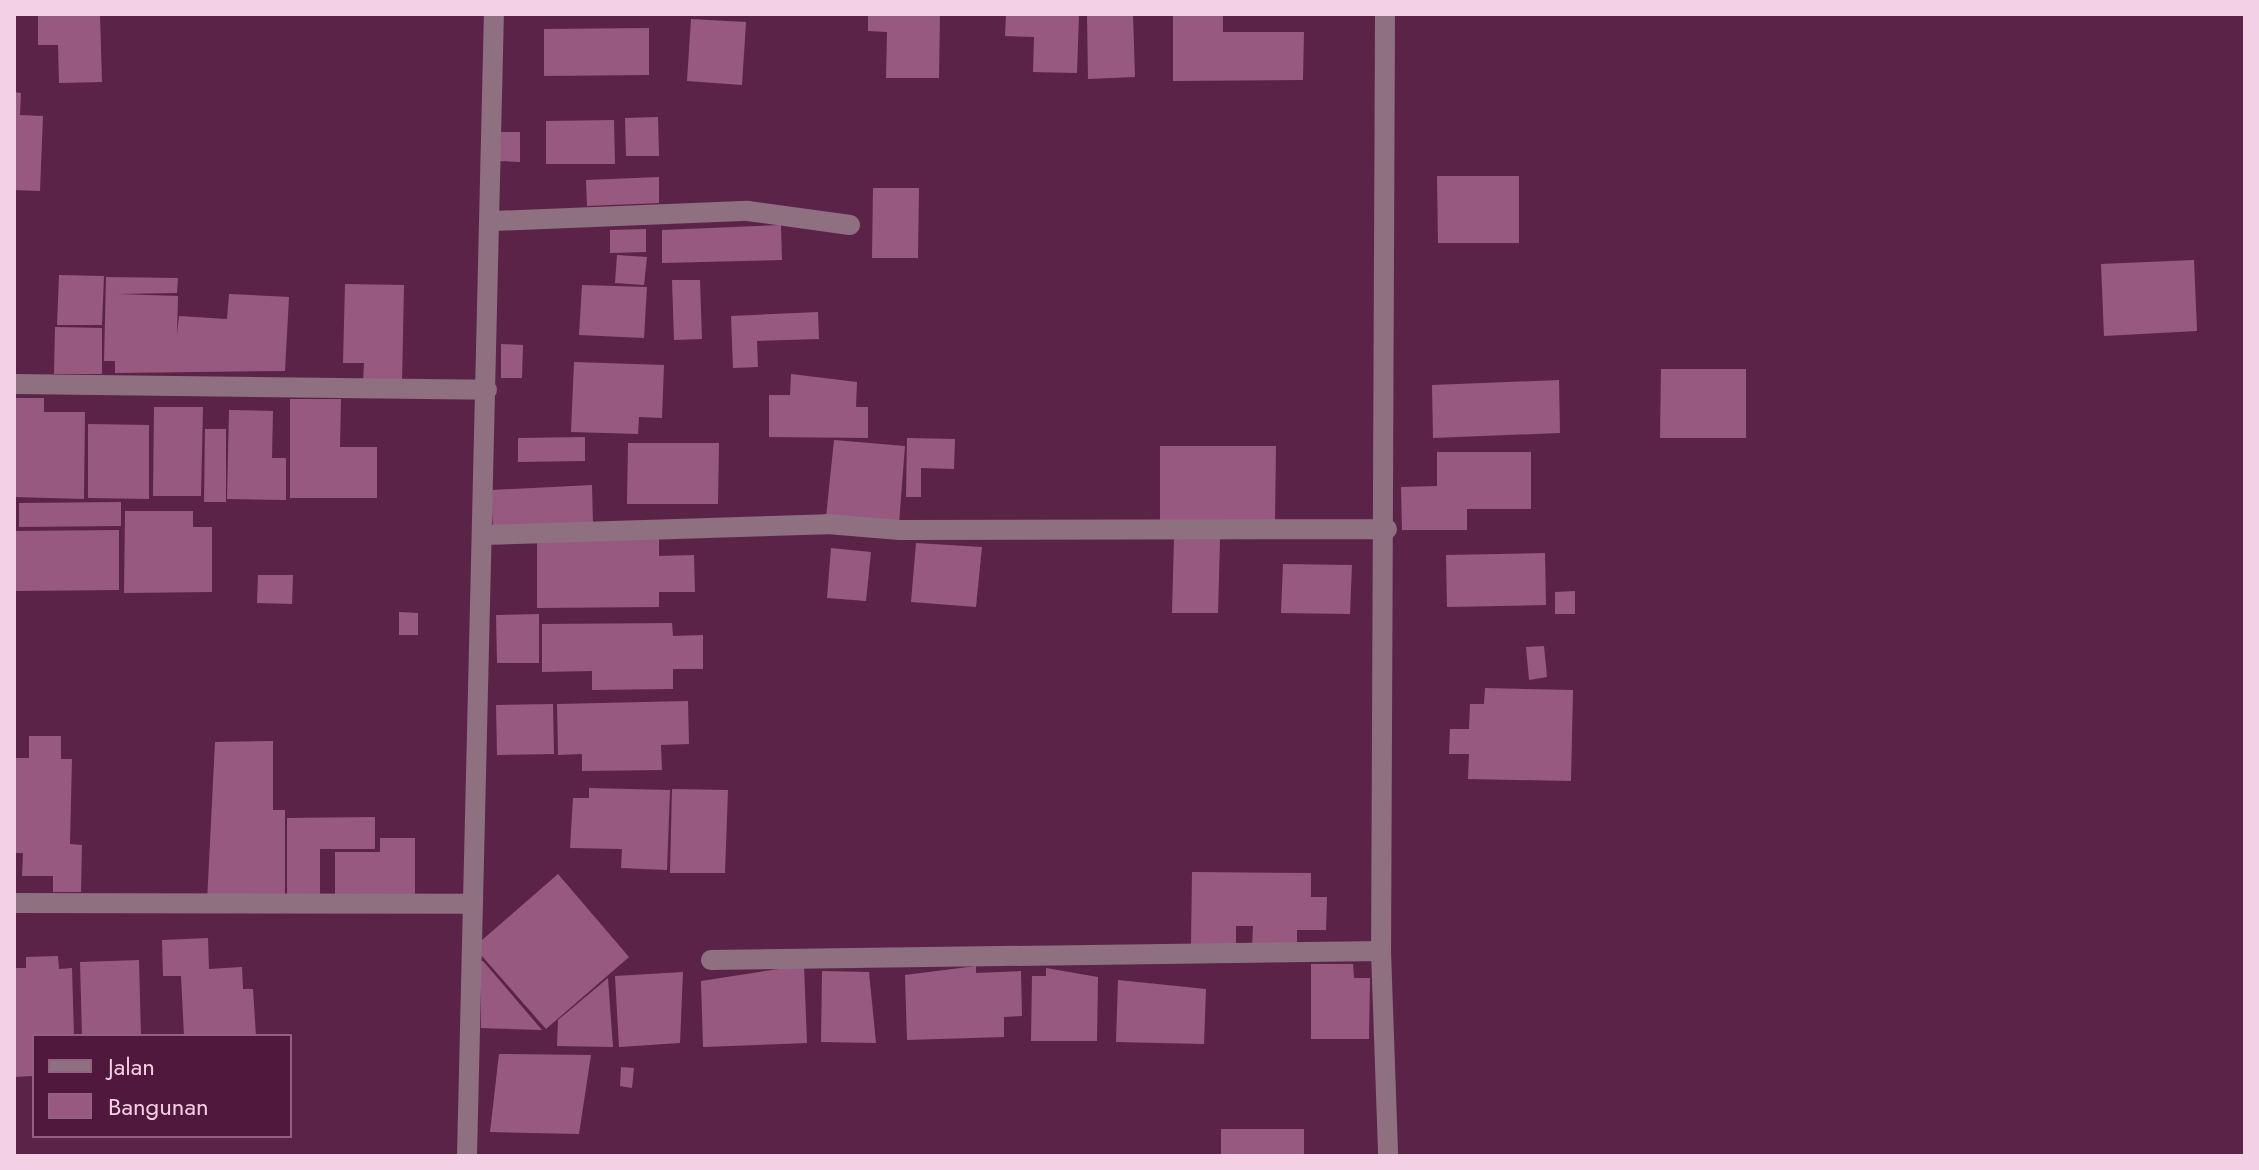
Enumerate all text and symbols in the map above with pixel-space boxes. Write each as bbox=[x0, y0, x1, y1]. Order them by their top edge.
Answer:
legend bbox=[32, 1034, 292, 1138]
text: Jalan bbox=[108, 1049, 155, 1084]
text: Bangunan bbox=[108, 1089, 209, 1124]

